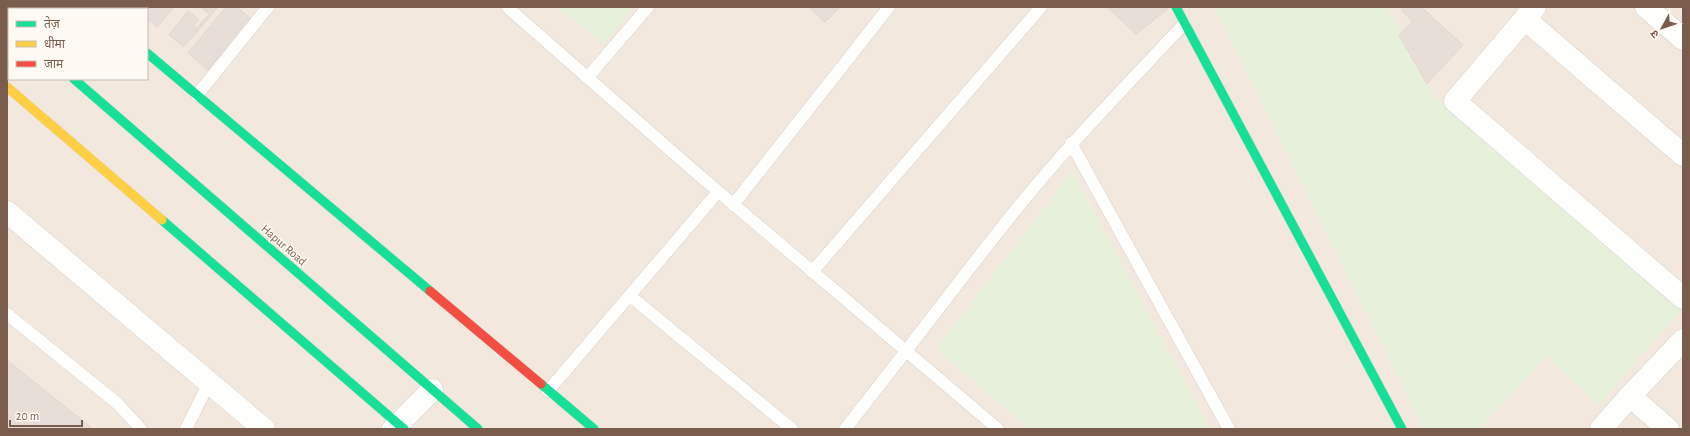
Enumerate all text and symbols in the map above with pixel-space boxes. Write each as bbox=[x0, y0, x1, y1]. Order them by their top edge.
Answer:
legend bbox=[8, 8, 148, 80]
north arrow bbox=[1642, 8, 1682, 48]
text: तेज़ bbox=[44, 16, 61, 30]
text: उ bbox=[1648, 28, 1661, 40]
text: धीमा bbox=[44, 36, 66, 50]
text: जाम bbox=[44, 58, 64, 70]
street label: Hapur Road bbox=[259, 222, 309, 268]
scale bar bbox=[10, 402, 82, 428]
text: 20 m bbox=[16, 410, 39, 422]

